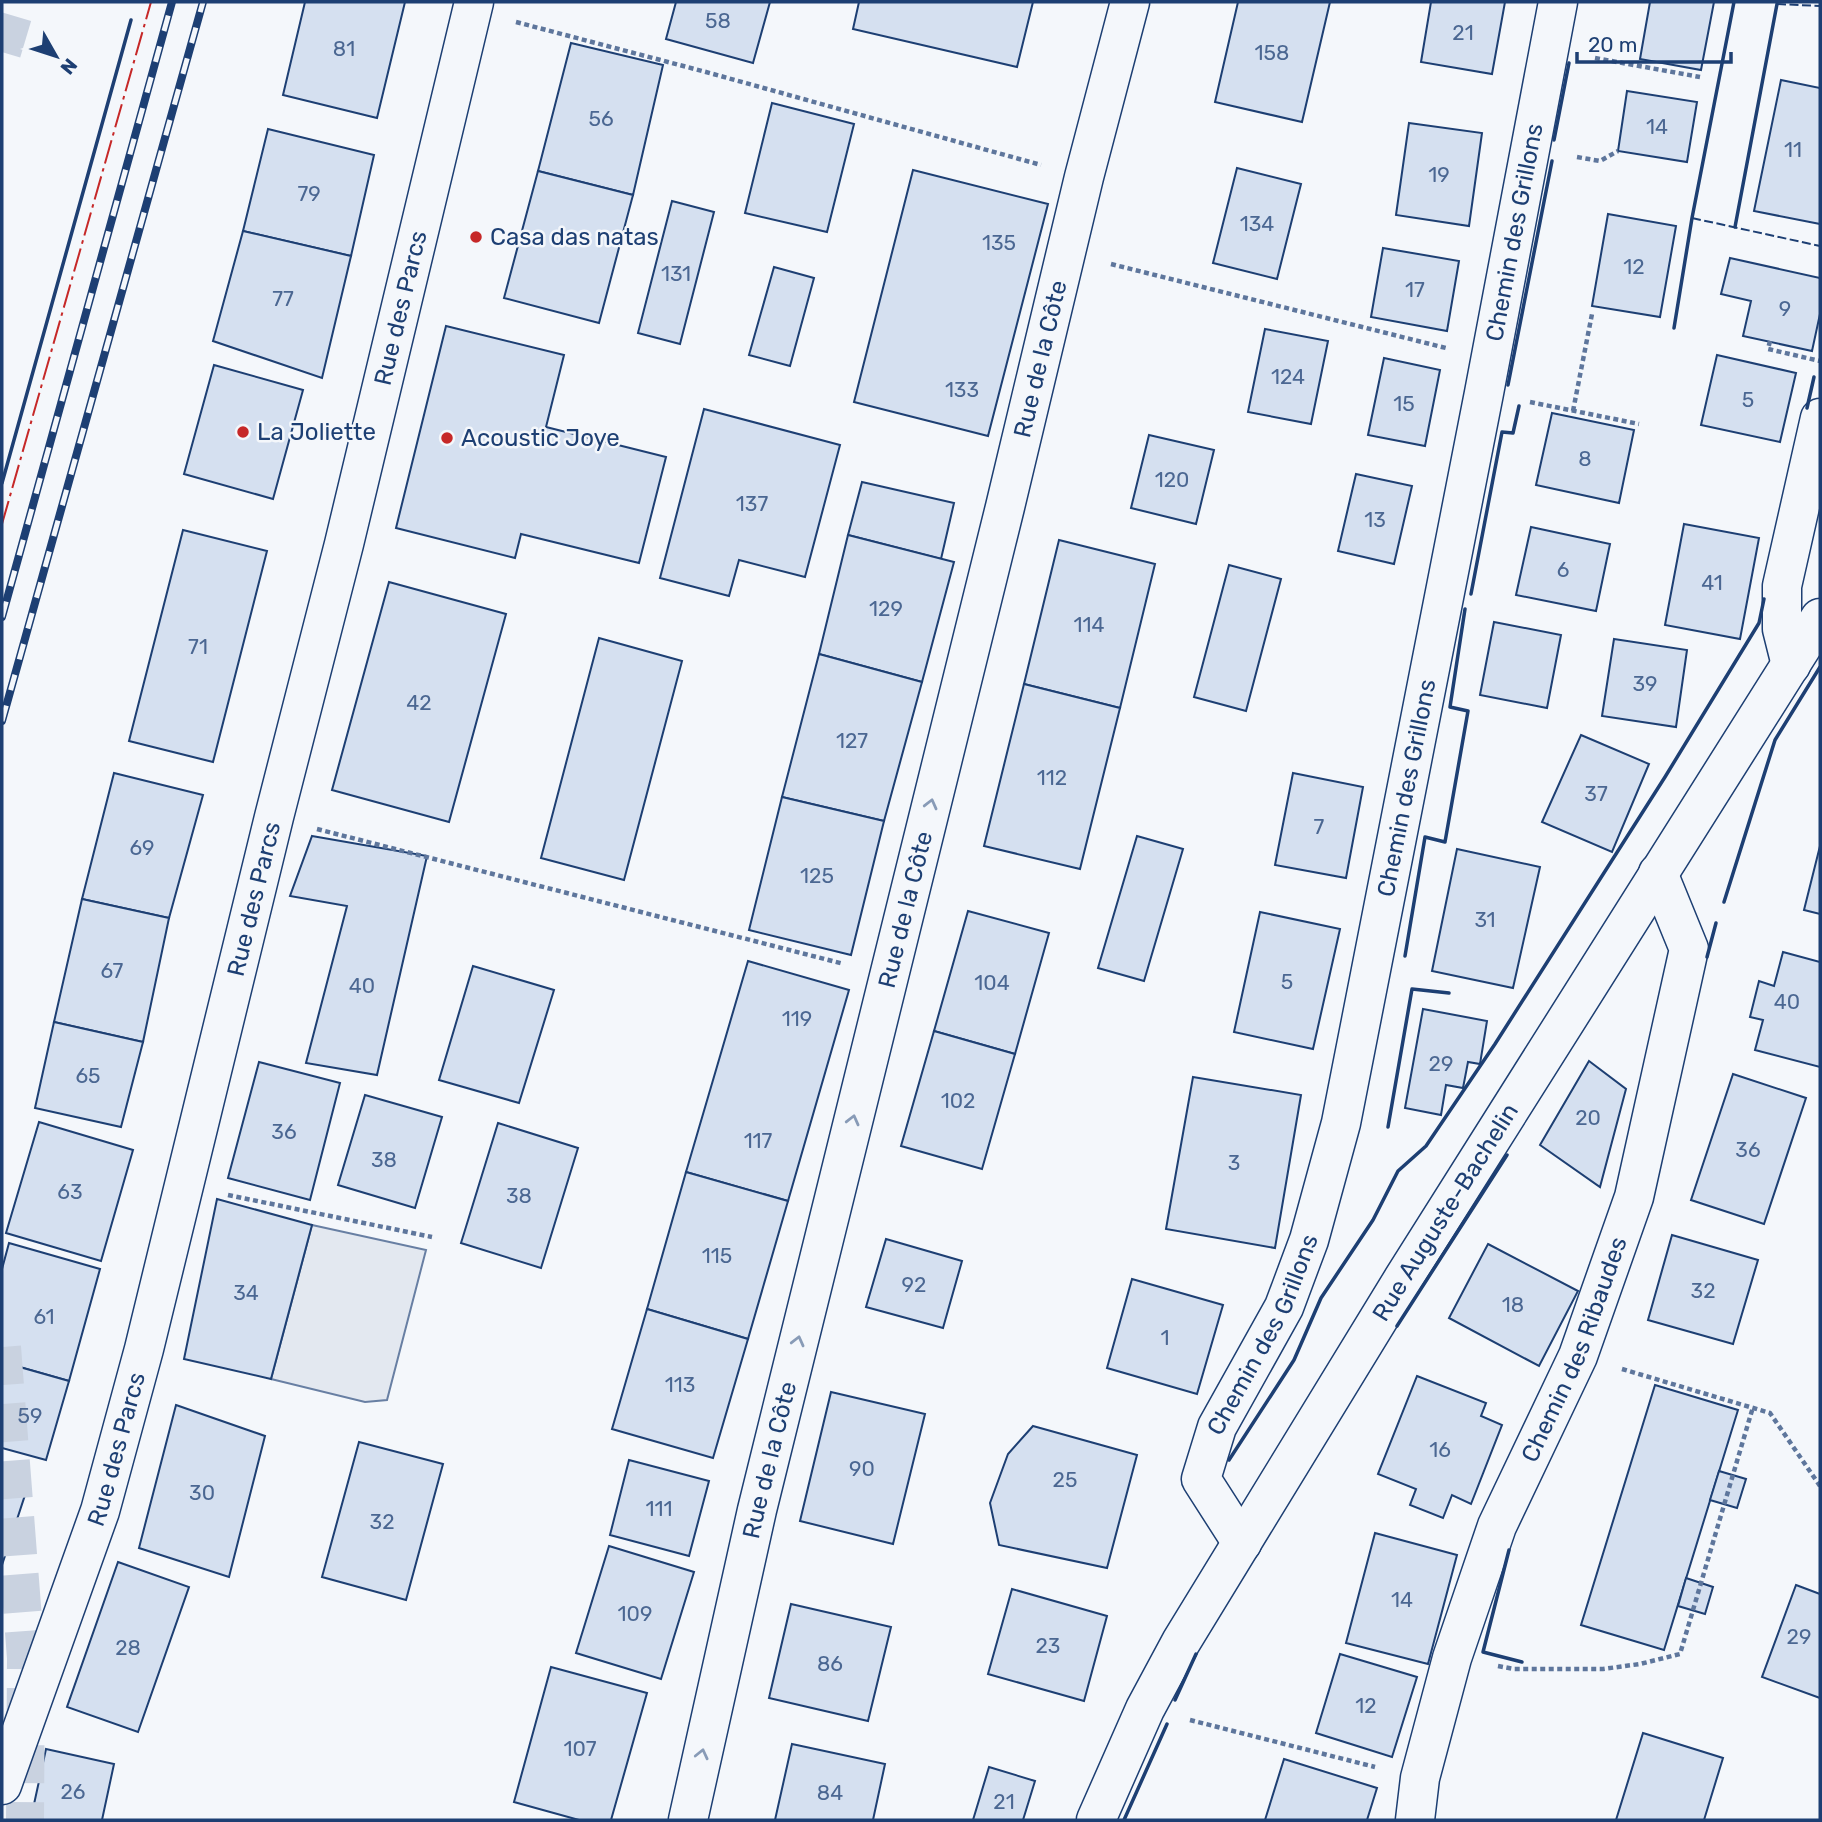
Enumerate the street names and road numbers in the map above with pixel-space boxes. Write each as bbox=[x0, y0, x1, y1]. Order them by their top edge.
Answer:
street label: Chemin des Grillons bbox=[1480, 121, 1549, 344]
street label: Rue des Parcs bbox=[369, 228, 433, 388]
street label: Rue de la Côte bbox=[1008, 278, 1073, 440]
street label: Chemin des Grillons bbox=[1372, 677, 1442, 899]
street label: Rue des Parcs bbox=[222, 819, 286, 979]
street label: Rue de la Côte bbox=[873, 828, 938, 991]
street label: Rue Auguste-Bachelin bbox=[1367, 1098, 1524, 1326]
street label: Chemin des Grillons bbox=[1201, 1230, 1324, 1440]
street label: Chemin des Ribaudes bbox=[1516, 1233, 1633, 1467]
street label: Rue des Parcs bbox=[82, 1369, 151, 1530]
street label: Rue de la Côte bbox=[737, 1379, 802, 1541]

